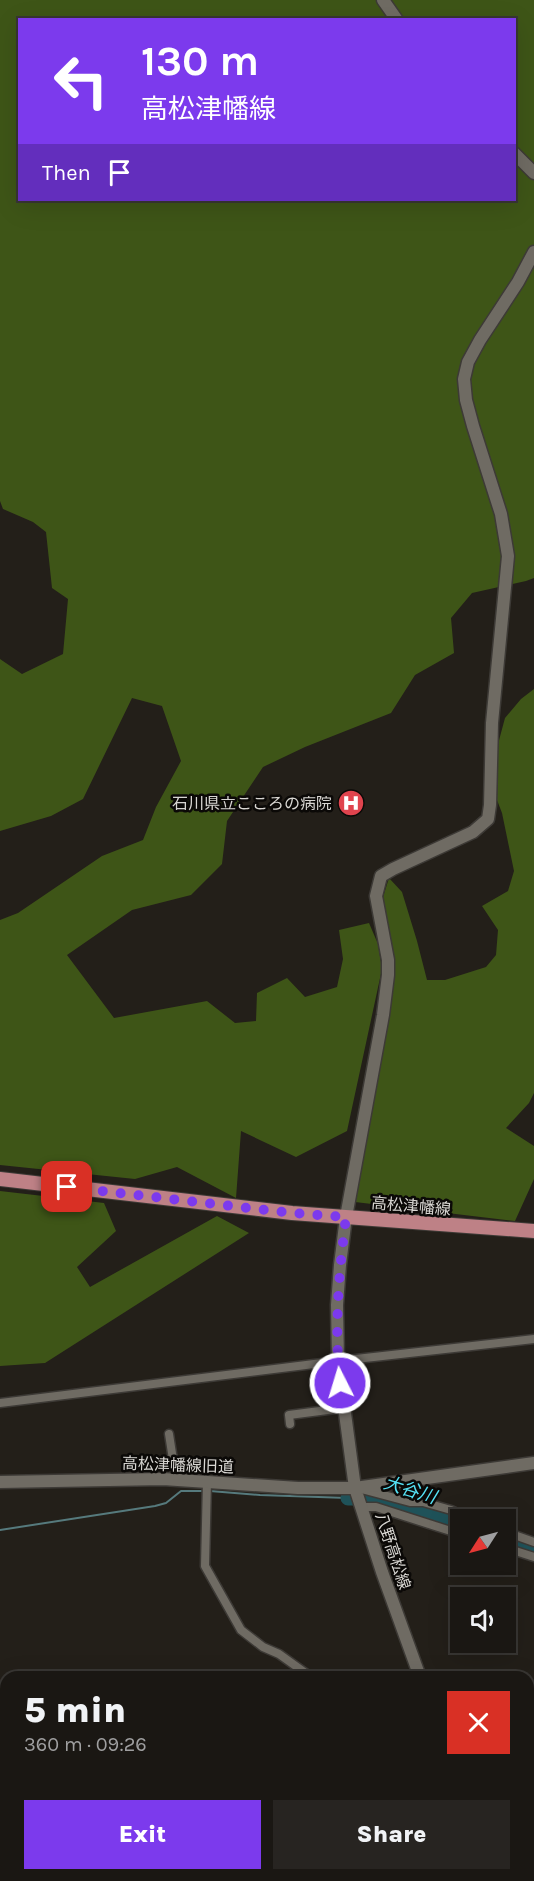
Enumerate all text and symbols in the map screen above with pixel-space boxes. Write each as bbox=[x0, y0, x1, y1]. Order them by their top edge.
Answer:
text: 130 m bbox=[141, 36, 259, 86]
icon: left bbox=[42, 42, 120, 120]
text: 高松津幡線 bbox=[141, 93, 276, 125]
icon: arrive bbox=[103, 156, 136, 189]
text: Then bbox=[42, 160, 91, 186]
hospital icon: 石川県立こころの病院 bbox=[336, 788, 366, 818]
place label: 石川県立こころの病院 bbox=[172, 794, 332, 813]
pin bbox=[41, 1161, 92, 1212]
icon: arrive bbox=[50, 1170, 83, 1203]
street label: 高松津幡線 bbox=[370, 1193, 452, 1219]
position arrow bbox=[308, 1351, 372, 1415]
street label: 高松津幡線旧道 bbox=[122, 1454, 234, 1476]
water label: 大谷川 bbox=[381, 1472, 441, 1509]
north arrow bbox=[450, 1509, 516, 1575]
map controls bbox=[450, 1509, 516, 1653]
street label: 八野高松線 bbox=[372, 1510, 414, 1592]
button: sound bbox=[450, 1587, 516, 1653]
text: 5 min bbox=[24, 1689, 126, 1731]
button: close bbox=[447, 1691, 510, 1754]
text: 360 m · 09:26 bbox=[24, 1733, 147, 1756]
button: Exit bbox=[24, 1800, 261, 1869]
button: Share bbox=[273, 1800, 510, 1869]

